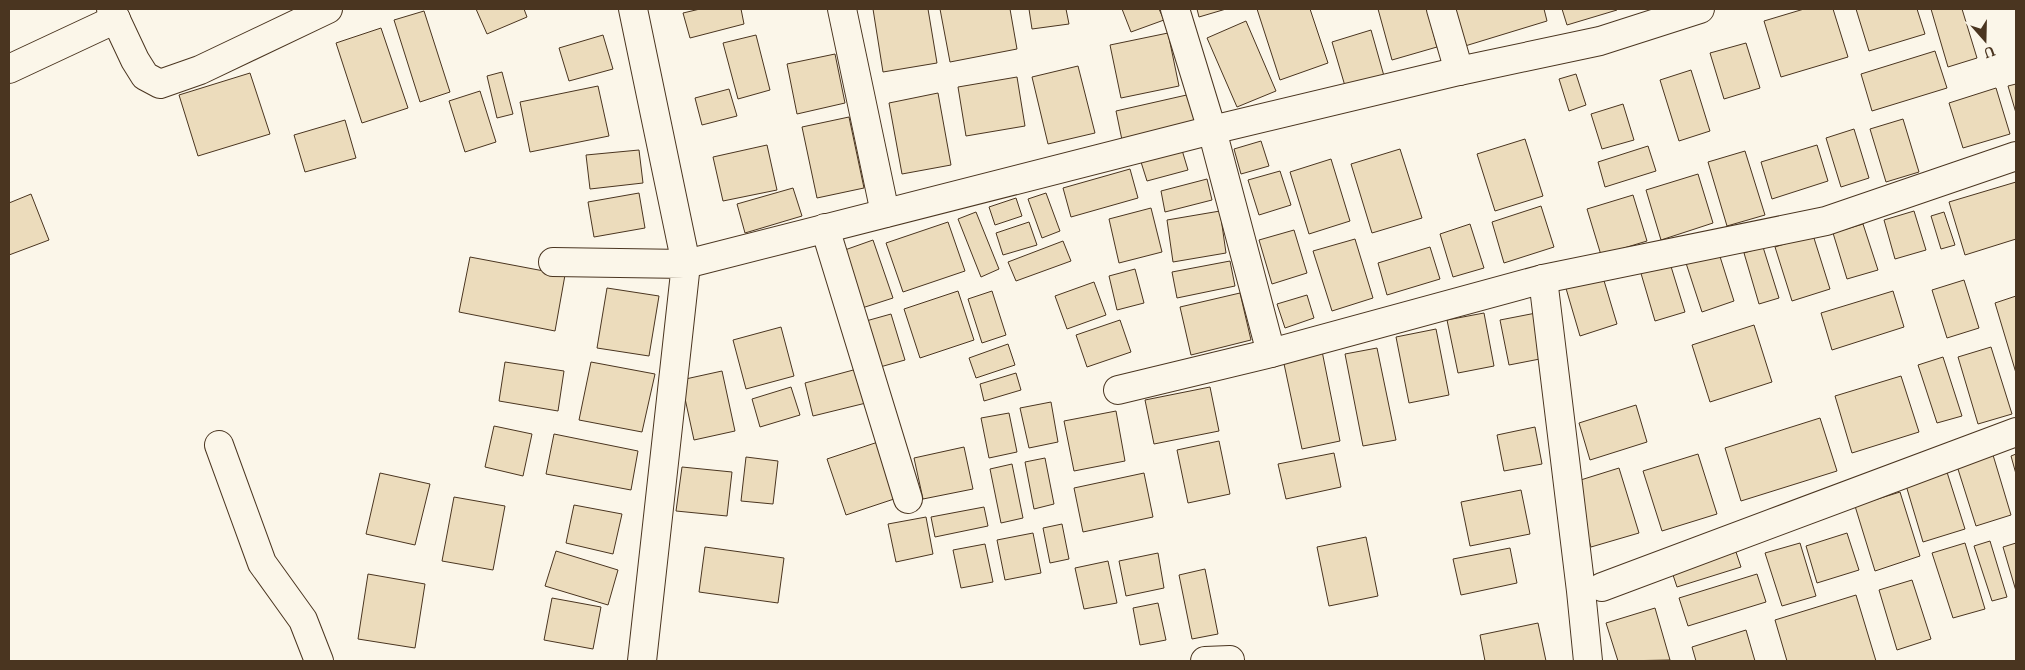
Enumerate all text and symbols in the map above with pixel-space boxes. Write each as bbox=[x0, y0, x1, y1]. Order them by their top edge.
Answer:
north arrow bbox=[1960, 15, 2010, 65]
text: U bbox=[1981, 42, 1998, 63]

